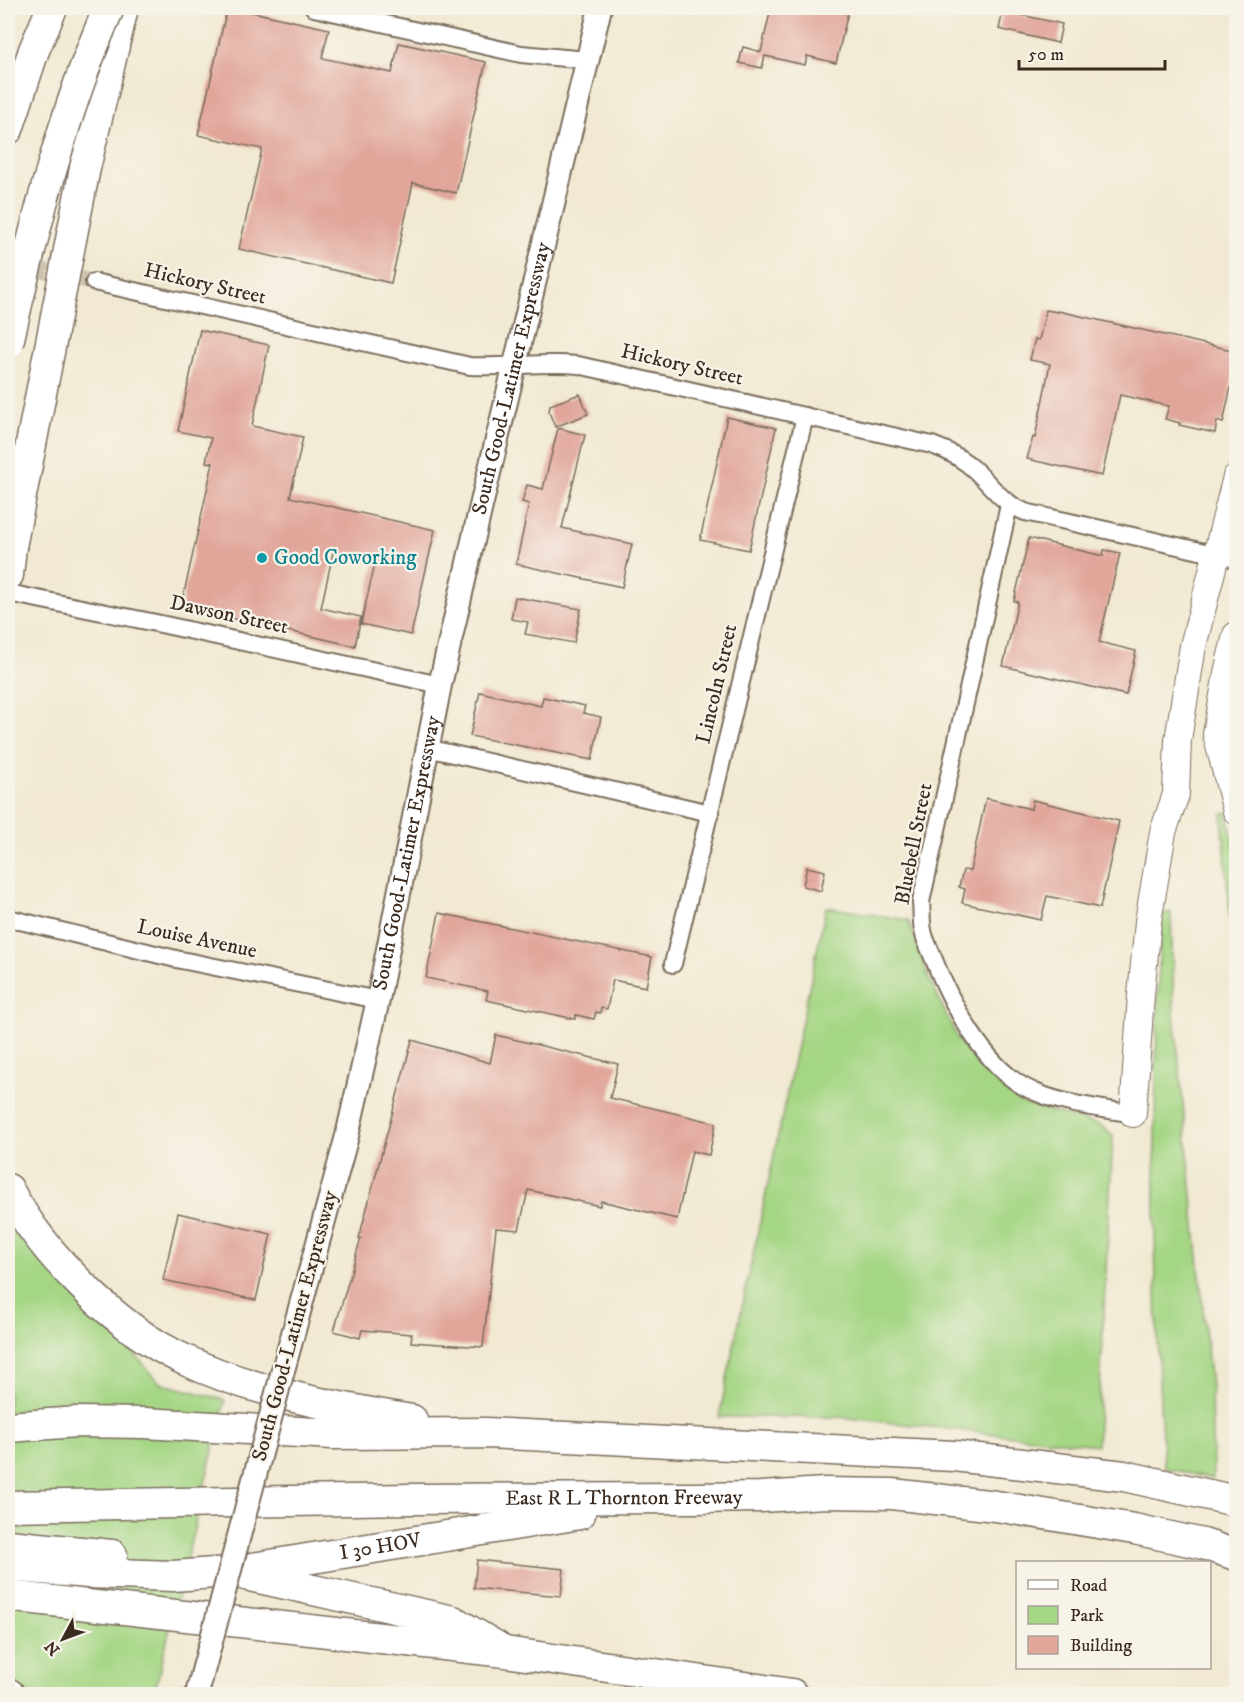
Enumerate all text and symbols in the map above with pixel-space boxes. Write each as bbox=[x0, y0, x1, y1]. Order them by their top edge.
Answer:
scale bar bbox=[1019, 33, 1164, 71]
text: 50 m bbox=[1028, 44, 1064, 66]
street label: South Good-Latimer Expressway bbox=[466, 239, 557, 517]
street label: Hickory Street bbox=[141, 257, 269, 311]
street label: Hickory Street bbox=[618, 338, 746, 392]
place label: Good Coworking bbox=[274, 545, 417, 571]
marker: Good Coworking bbox=[255, 551, 269, 565]
street label: Dawson Street bbox=[167, 590, 291, 640]
street label: Lincoln Street bbox=[691, 621, 743, 746]
street label: South Good-Latimer Expressway bbox=[367, 713, 447, 993]
street label: Bluebell Street bbox=[889, 781, 939, 907]
street label: Louise Avenue bbox=[135, 914, 259, 964]
street label: South Good-Latimer Expressway bbox=[246, 1187, 344, 1464]
street label: East R L Thornton Freeway bbox=[505, 1484, 744, 1512]
street label: I 30 HOV bbox=[338, 1527, 424, 1566]
legend bbox=[1016, 1561, 1211, 1669]
text: Road bbox=[1070, 1575, 1107, 1597]
text: Park bbox=[1070, 1605, 1104, 1627]
north arrow bbox=[33, 1609, 93, 1669]
text: Building bbox=[1070, 1635, 1132, 1657]
text: N bbox=[41, 1637, 64, 1660]

